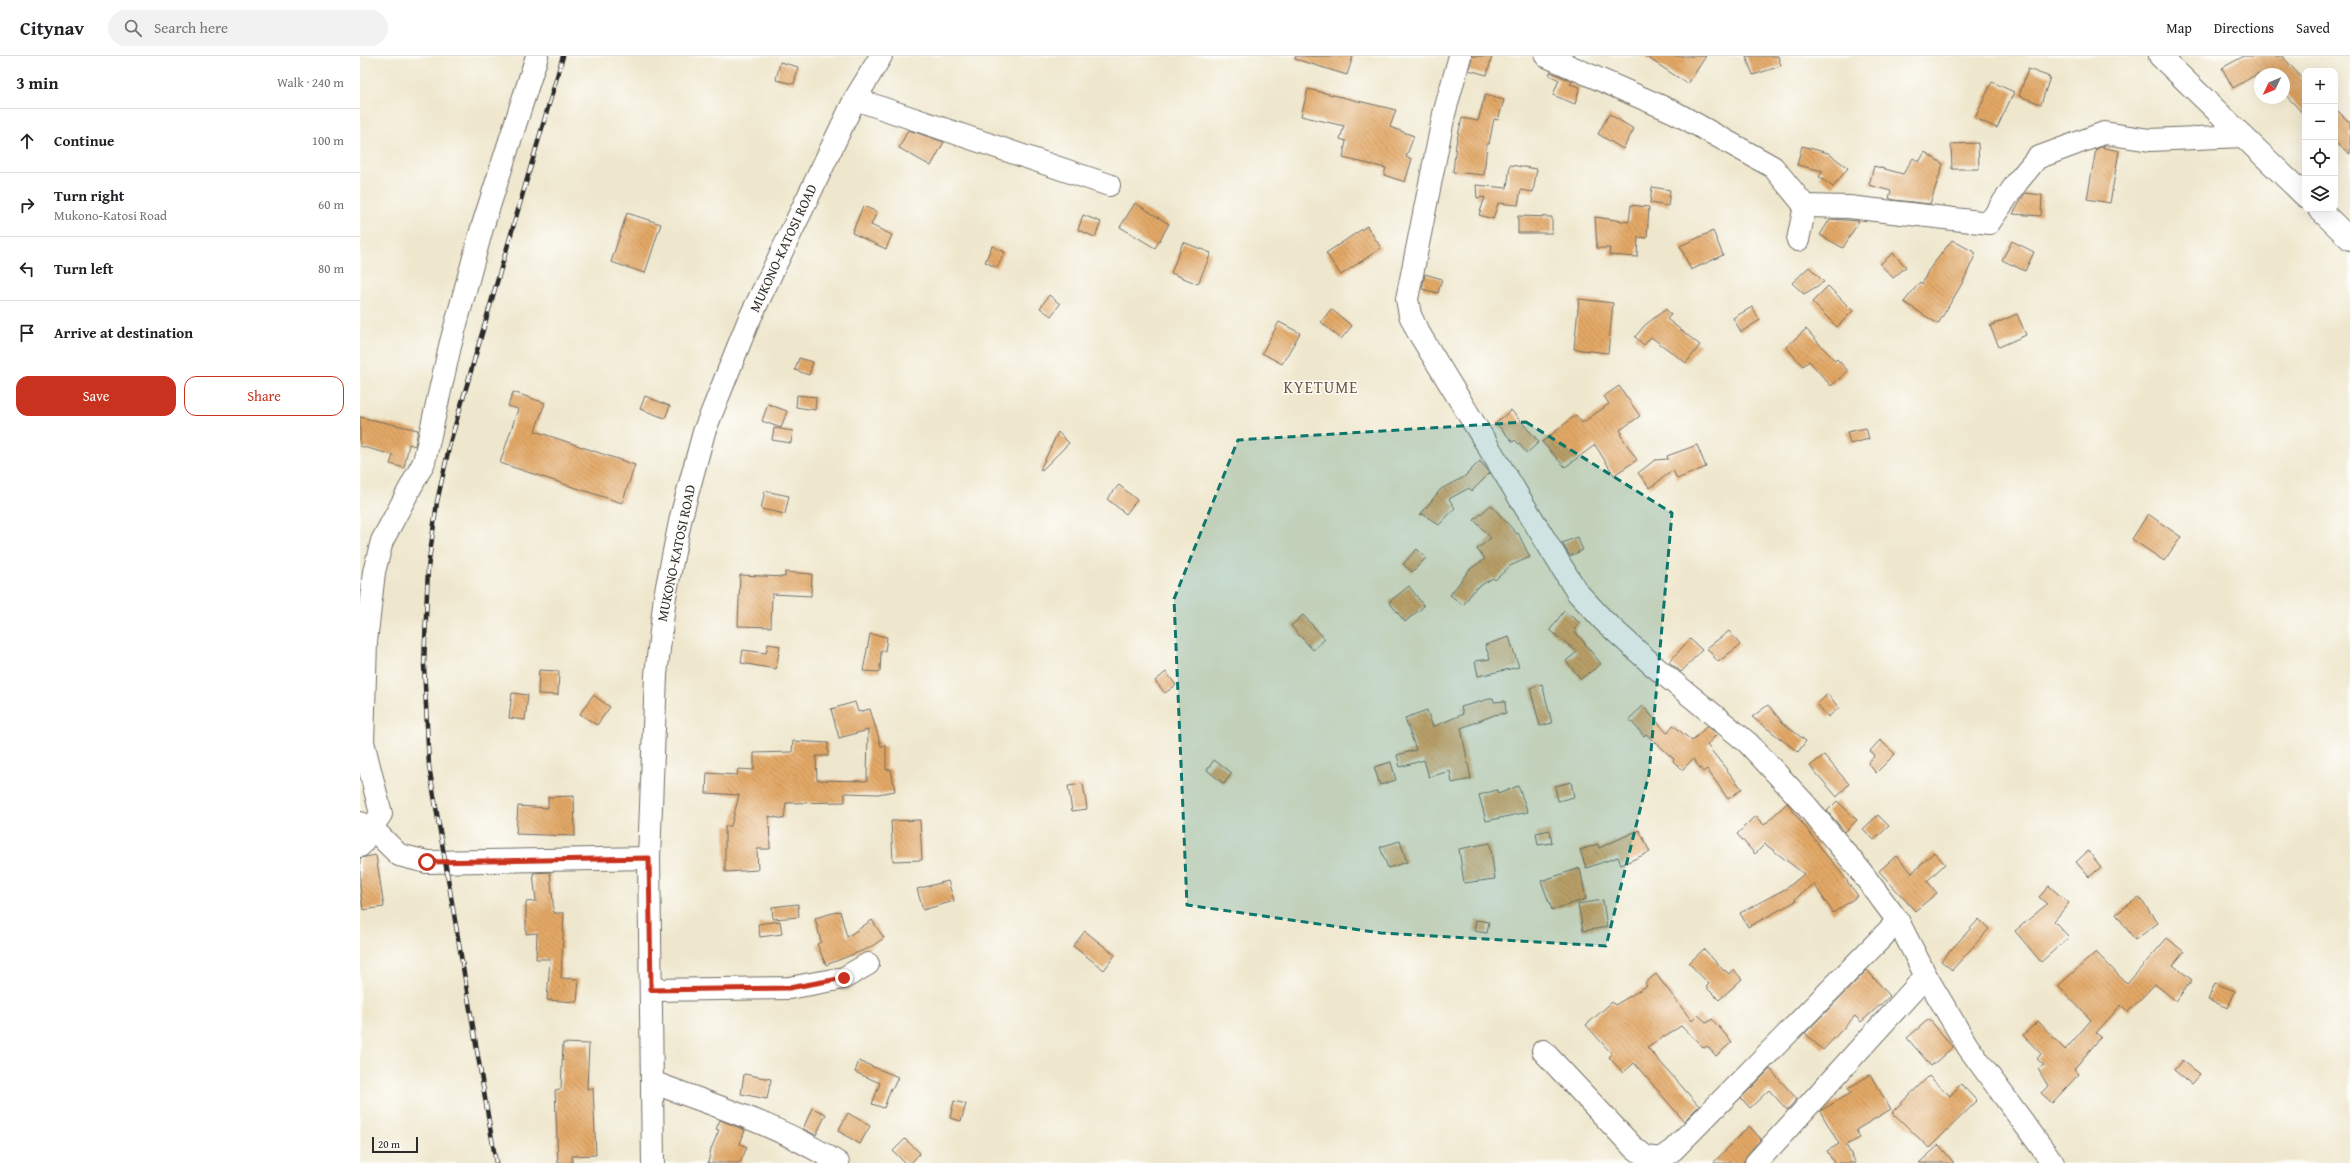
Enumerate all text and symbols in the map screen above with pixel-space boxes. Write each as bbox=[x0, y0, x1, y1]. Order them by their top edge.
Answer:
search box bbox=[108, 10, 388, 46]
text: Citynav bbox=[20, 14, 84, 42]
icon: search bbox=[122, 17, 144, 39]
text: Search here bbox=[154, 17, 228, 38]
text: Map bbox=[2166, 18, 2192, 38]
text: Directions bbox=[2214, 18, 2274, 38]
text: Saved bbox=[2296, 18, 2330, 38]
north arrow bbox=[2254, 68, 2290, 104]
map controls bbox=[2302, 68, 2338, 212]
button: + bbox=[2302, 68, 2338, 104]
text: 3 min bbox=[16, 70, 58, 95]
text: Walk · 240 m bbox=[277, 73, 344, 92]
button: − bbox=[2302, 104, 2338, 140]
icon: ahead bbox=[16, 130, 38, 152]
text: Continue bbox=[54, 130, 115, 151]
text: 100 m bbox=[312, 131, 344, 150]
button: locate bbox=[2302, 140, 2338, 176]
button: layers bbox=[2302, 176, 2338, 212]
street label: MUKONO-KATOSI ROAD bbox=[744, 181, 822, 315]
text: Turn right bbox=[54, 185, 125, 206]
icon: right bbox=[16, 194, 38, 216]
text: 60 m bbox=[318, 195, 344, 214]
text: Mukono-Katosi Road bbox=[54, 206, 167, 225]
icon: left bbox=[16, 258, 38, 280]
text: Turn left bbox=[54, 258, 113, 279]
text: 80 m bbox=[318, 259, 344, 278]
icon: arrive bbox=[16, 322, 38, 344]
text: Arrive at destination bbox=[54, 322, 193, 343]
district label: KYETUME bbox=[1284, 375, 1358, 399]
button: Save bbox=[16, 376, 176, 416]
button: Share bbox=[184, 376, 344, 416]
street label: MUKONO-KATOSI ROAD bbox=[652, 483, 700, 623]
route start bbox=[418, 853, 436, 871]
route end bbox=[835, 969, 853, 987]
scale bar bbox=[372, 1135, 418, 1154]
text: 20 m bbox=[378, 1136, 400, 1152]

